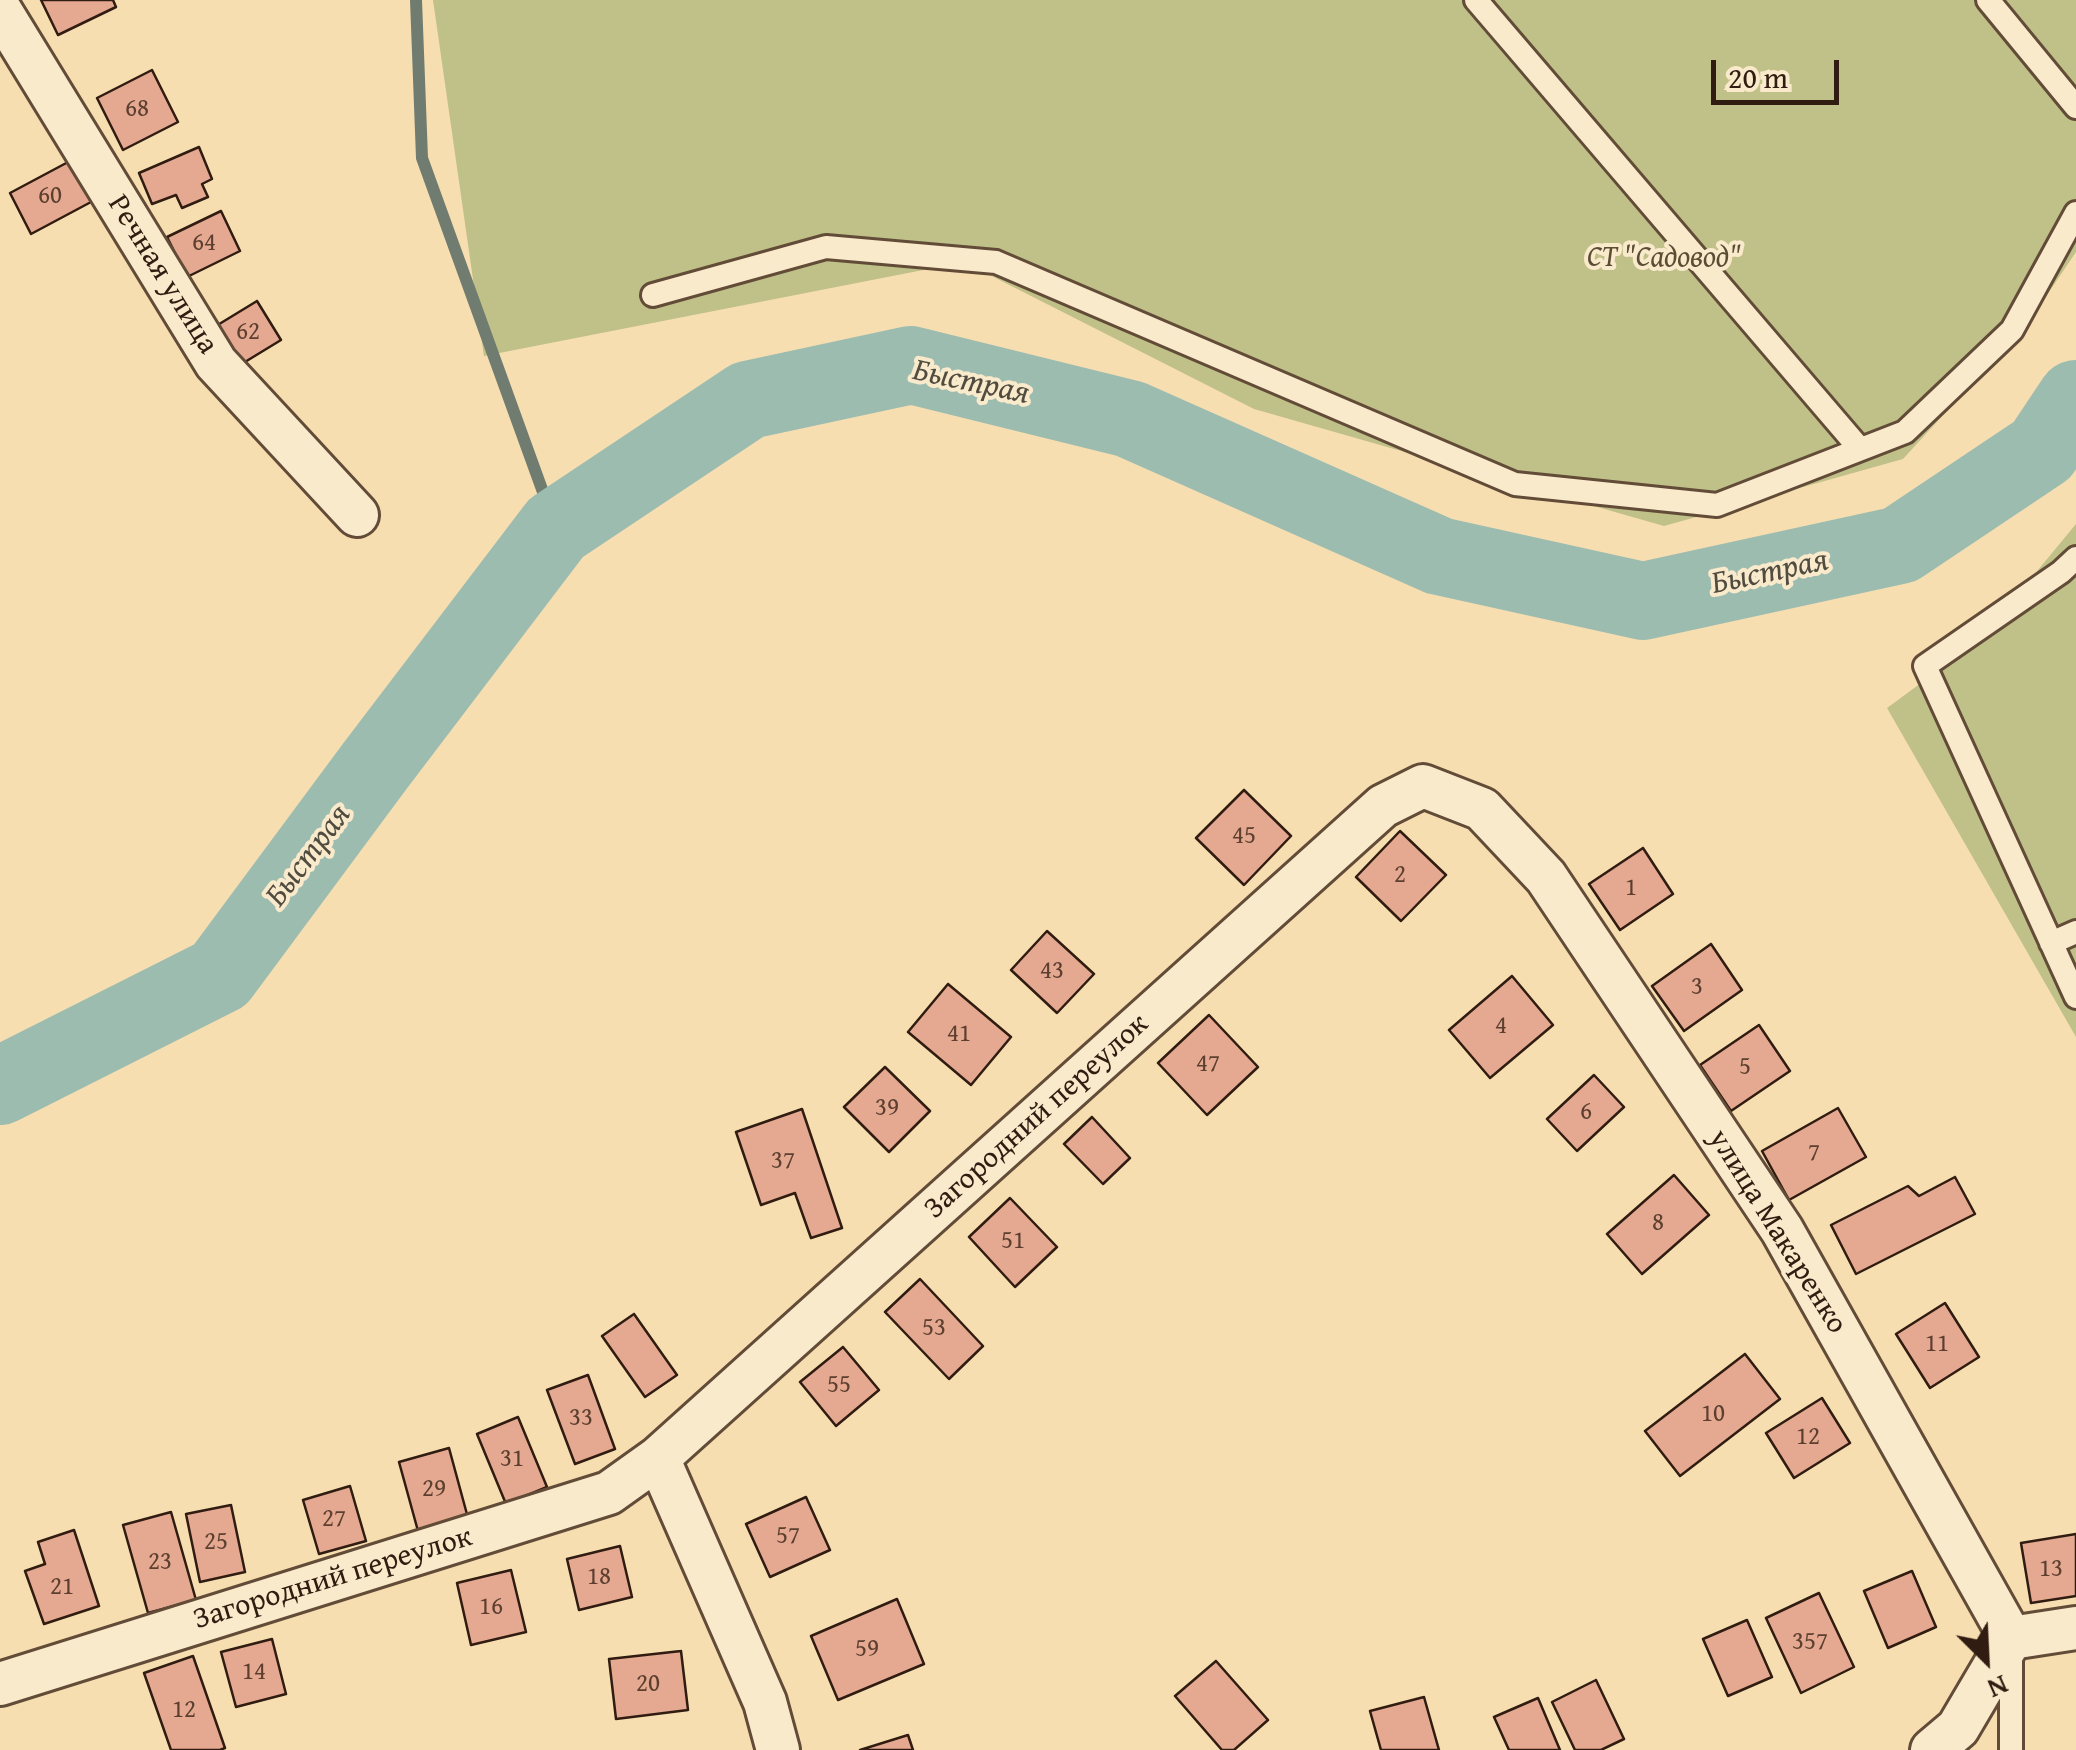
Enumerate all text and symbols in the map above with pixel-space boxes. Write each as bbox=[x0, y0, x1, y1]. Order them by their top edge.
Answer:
scale bar bbox=[1716, 40, 1844, 102]
text: 20 m bbox=[1728, 55, 1788, 99]
house number: 68 bbox=[125, 95, 149, 125]
house number: 60 bbox=[38, 182, 62, 212]
street label: Речная улица bbox=[99, 189, 225, 361]
house number: 64 bbox=[192, 229, 216, 259]
park label: СТ "Садовод" bbox=[1587, 240, 1741, 276]
house number: 62 bbox=[236, 318, 260, 348]
water label: Быстрая bbox=[909, 352, 1033, 414]
water label: Быстрая bbox=[1708, 542, 1832, 604]
water label: Быстрая bbox=[258, 797, 360, 915]
house number: 45 bbox=[1232, 822, 1256, 852]
house number: 2 bbox=[1394, 861, 1406, 891]
house number: 1 bbox=[1625, 874, 1637, 904]
house number: 43 bbox=[1040, 957, 1064, 987]
house number: 3 bbox=[1691, 973, 1703, 1003]
street label: Загородний переулок bbox=[917, 1007, 1157, 1227]
house number: 4 bbox=[1495, 1012, 1507, 1042]
house number: 41 bbox=[947, 1020, 971, 1050]
house number: 47 bbox=[1196, 1050, 1220, 1080]
house number: 5 bbox=[1739, 1053, 1751, 1083]
house number: 39 bbox=[875, 1094, 899, 1124]
house number: 6 bbox=[1580, 1098, 1592, 1128]
street label: улица Макаренко bbox=[1700, 1123, 1854, 1341]
house number: 7 bbox=[1808, 1139, 1820, 1169]
house number: 37 bbox=[771, 1147, 795, 1177]
house number: 8 bbox=[1652, 1209, 1664, 1239]
house number: 51 bbox=[1001, 1227, 1025, 1257]
house number: 53 bbox=[922, 1314, 946, 1344]
house number: 11 bbox=[1925, 1330, 1949, 1360]
house number: 55 bbox=[827, 1371, 851, 1401]
house number: 10 bbox=[1701, 1400, 1725, 1430]
house number: 33 bbox=[569, 1404, 593, 1434]
house number: 12 bbox=[1796, 1423, 1820, 1453]
house number: 31 bbox=[500, 1445, 524, 1475]
house number: 29 bbox=[422, 1475, 446, 1505]
house number: 27 bbox=[322, 1505, 346, 1535]
street label: Загородний переулок bbox=[189, 1519, 477, 1639]
house number: 57 bbox=[776, 1522, 800, 1552]
house number: 25 bbox=[204, 1528, 228, 1558]
house number: 23 bbox=[148, 1548, 172, 1578]
house number: 13 bbox=[2039, 1555, 2063, 1585]
house number: 18 bbox=[587, 1563, 611, 1593]
house number: 21 bbox=[50, 1573, 74, 1603]
house number: 16 bbox=[479, 1593, 503, 1623]
north arrow bbox=[1936, 1610, 2036, 1710]
house number: 357 bbox=[1792, 1628, 1828, 1658]
house number: 59 bbox=[855, 1635, 879, 1665]
house number: 14 bbox=[242, 1658, 266, 1688]
text: N bbox=[1982, 1665, 2015, 1710]
house number: 20 bbox=[636, 1670, 660, 1700]
house number: 12 bbox=[172, 1696, 196, 1726]

